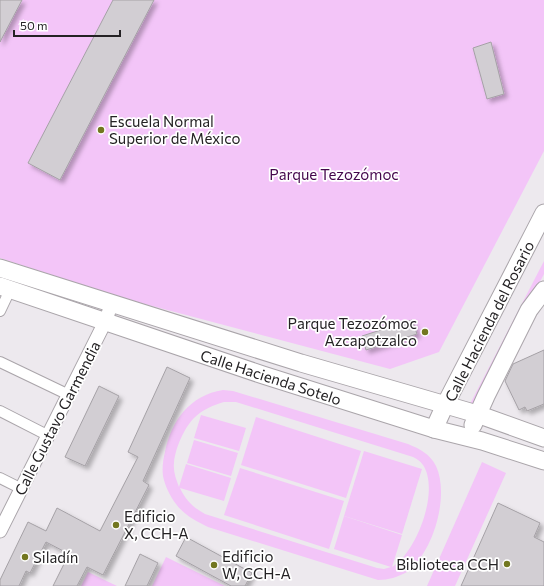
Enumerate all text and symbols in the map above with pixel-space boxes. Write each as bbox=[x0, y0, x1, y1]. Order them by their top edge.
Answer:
scale bar bbox=[14, 12, 120, 38]
text: 50 m bbox=[20, 18, 48, 32]
place label: Escuela Normal Superior de México bbox=[109, 112, 241, 147]
marker: Escuela Normal Superior de México bbox=[96, 125, 106, 135]
park label: Parque Tezozómoc bbox=[269, 165, 399, 183]
street label: Calle Hacienda del Rosario bbox=[441, 238, 537, 404]
place label: Parque Tezozómoc Azcapotzalco bbox=[287, 314, 417, 349]
marker: Parque Tezozómoc Azcapotzalco bbox=[420, 327, 430, 337]
street label: Calle Gustavo Garmendia bbox=[10, 338, 104, 498]
street label: Calle Hacienda Sotelo bbox=[198, 346, 344, 408]
place label: Edificio X, CCH-A bbox=[124, 507, 189, 542]
marker: Edificio X, CCH-A bbox=[111, 520, 121, 530]
place label: Edificio W, CCH-A bbox=[222, 547, 291, 582]
place label: Siladín bbox=[33, 548, 78, 566]
marker: Siladín bbox=[20, 552, 30, 562]
place label: Biblioteca CCH bbox=[396, 555, 499, 573]
marker: Biblioteca CCH bbox=[502, 559, 512, 569]
marker: Edificio W, CCH-A bbox=[209, 560, 219, 570]

